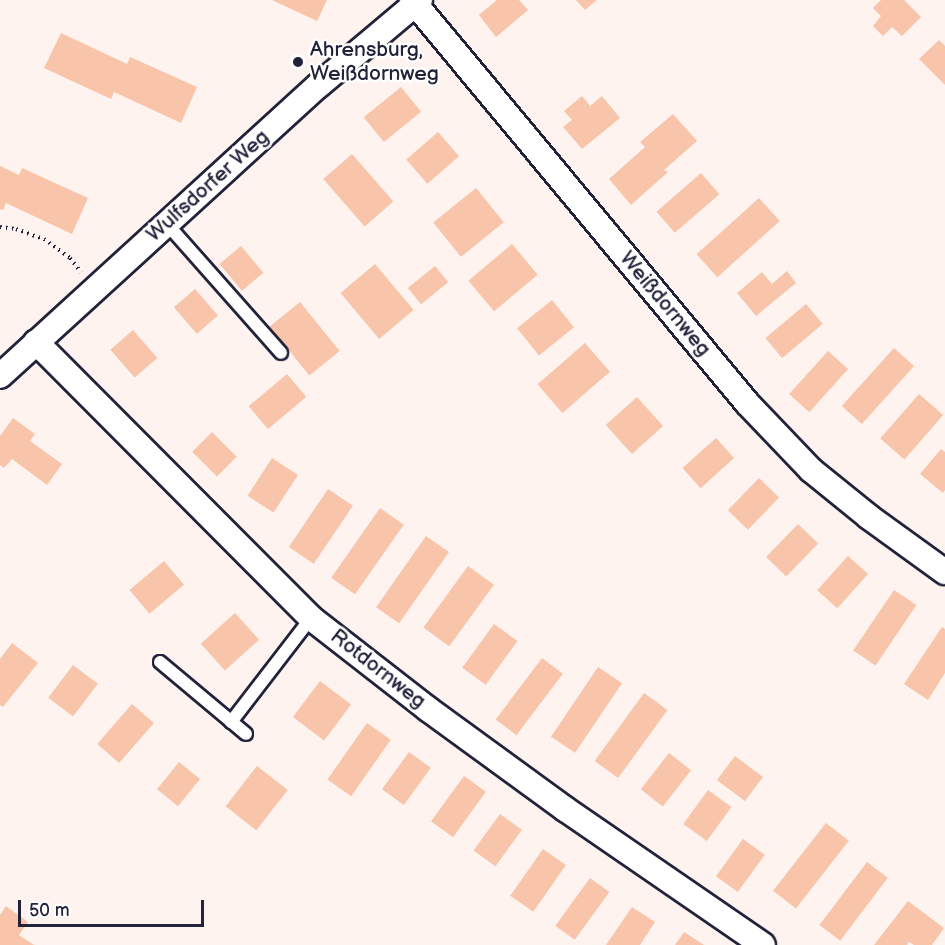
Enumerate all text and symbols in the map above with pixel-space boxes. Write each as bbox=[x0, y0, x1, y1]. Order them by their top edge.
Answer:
place label: Ahrensburg, Weißdornweg bbox=[310, 37, 439, 87]
marker: Ahrensburg, Weißdornweg bbox=[291, 55, 305, 69]
street label: Wulfsdorfer Weg bbox=[141, 124, 275, 248]
street label: Weißdornweg bbox=[614, 247, 716, 361]
street label: Rotdornweg bbox=[325, 624, 431, 714]
scale bar bbox=[21, 888, 207, 926]
text: 50 m bbox=[29, 900, 70, 921]

